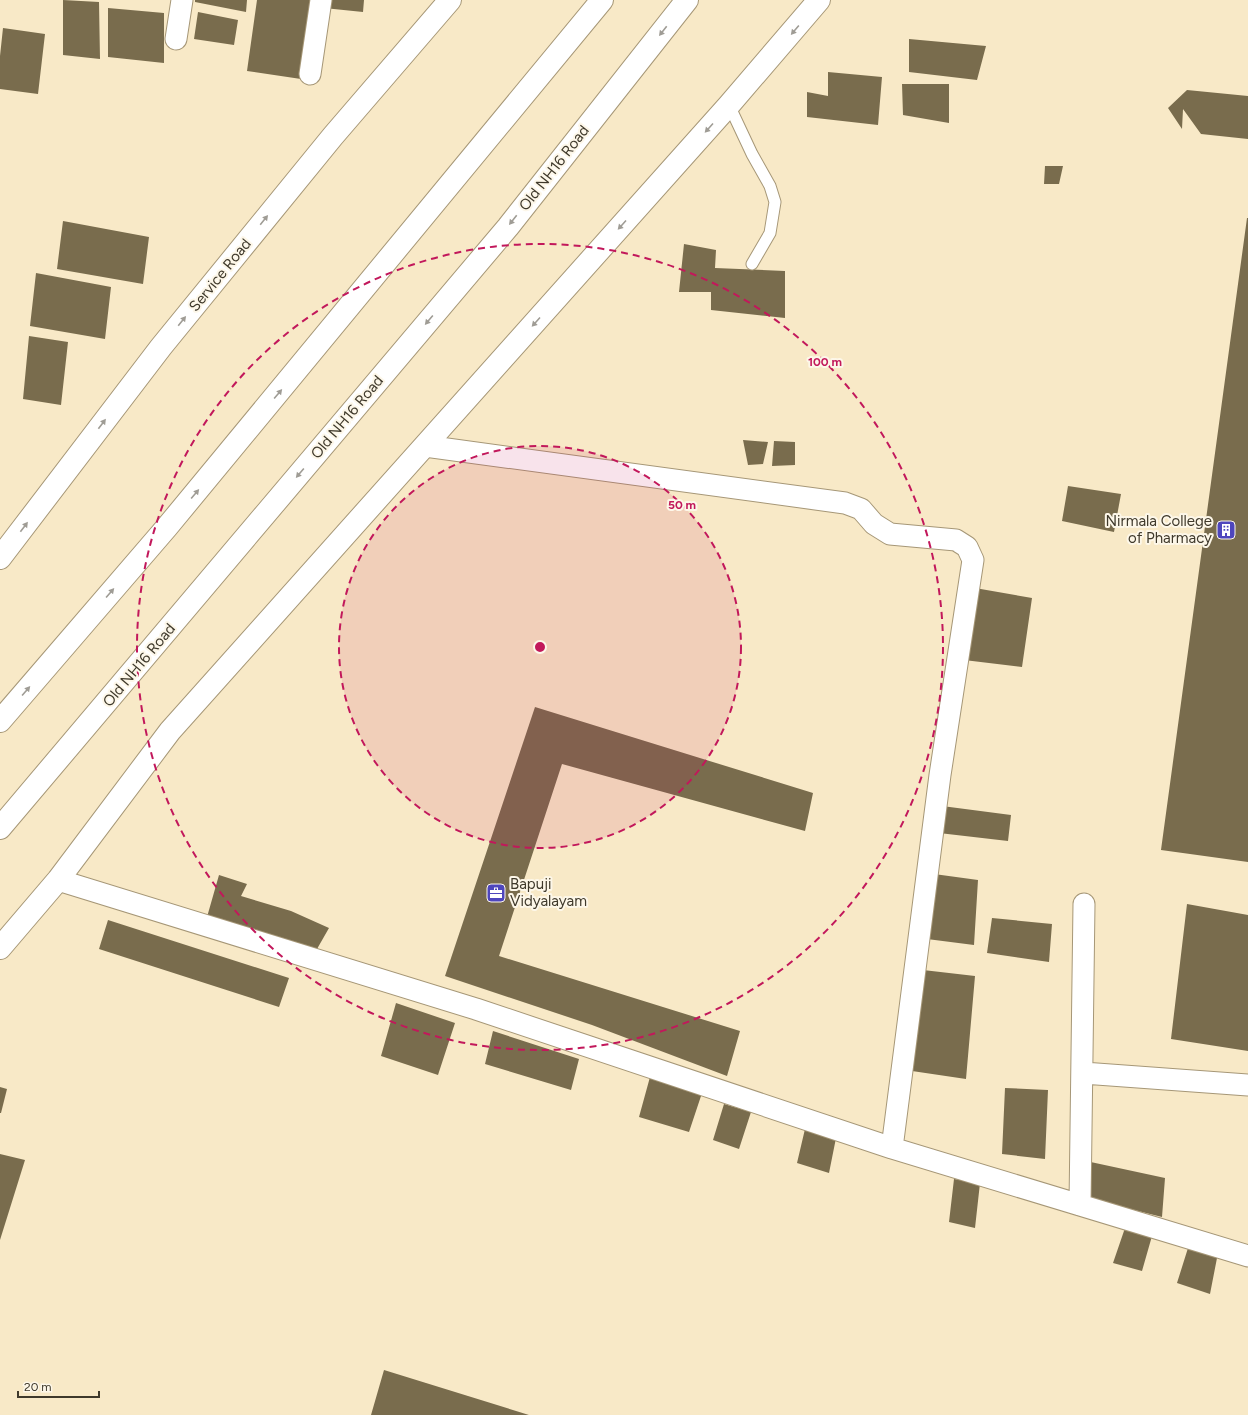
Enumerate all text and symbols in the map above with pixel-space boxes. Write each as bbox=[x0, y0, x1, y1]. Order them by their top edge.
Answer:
one-way arrow bbox=[659, 25, 668, 36]
one-way arrow bbox=[790, 25, 799, 35]
street label: Old NH16 Road bbox=[515, 122, 593, 214]
one-way arrow bbox=[704, 123, 713, 133]
one-way arrow bbox=[260, 215, 269, 226]
one-way arrow bbox=[508, 215, 517, 226]
one-way arrow bbox=[618, 220, 627, 230]
street label: Service Road bbox=[185, 235, 255, 315]
one-way arrow bbox=[425, 314, 434, 325]
one-way arrow bbox=[178, 316, 187, 326]
one-way arrow bbox=[531, 317, 540, 327]
text: 100 m bbox=[808, 355, 842, 369]
street label: Old NH16 Road bbox=[307, 372, 387, 462]
one-way arrow bbox=[273, 388, 282, 399]
one-way arrow bbox=[98, 418, 107, 429]
one-way arrow bbox=[296, 467, 305, 478]
one-way arrow bbox=[190, 488, 199, 499]
text: 50 m bbox=[668, 498, 696, 512]
place label: Nirmala College of Pharmacy bbox=[1105, 512, 1212, 547]
building icon: Nirmala College of Pharmacy bbox=[1215, 519, 1237, 541]
one-way arrow bbox=[19, 522, 28, 533]
one-way arrow bbox=[106, 587, 115, 598]
street label: Old NH16 Road bbox=[99, 620, 179, 710]
centre of rings bbox=[533, 640, 547, 654]
one-way arrow bbox=[21, 686, 30, 696]
place label: Bapuji Vidyalayam bbox=[510, 875, 587, 910]
office icon: Bapuji Vidyalayam bbox=[485, 882, 507, 904]
scale bar bbox=[18, 1373, 99, 1399]
text: 20 m bbox=[24, 1380, 52, 1394]

